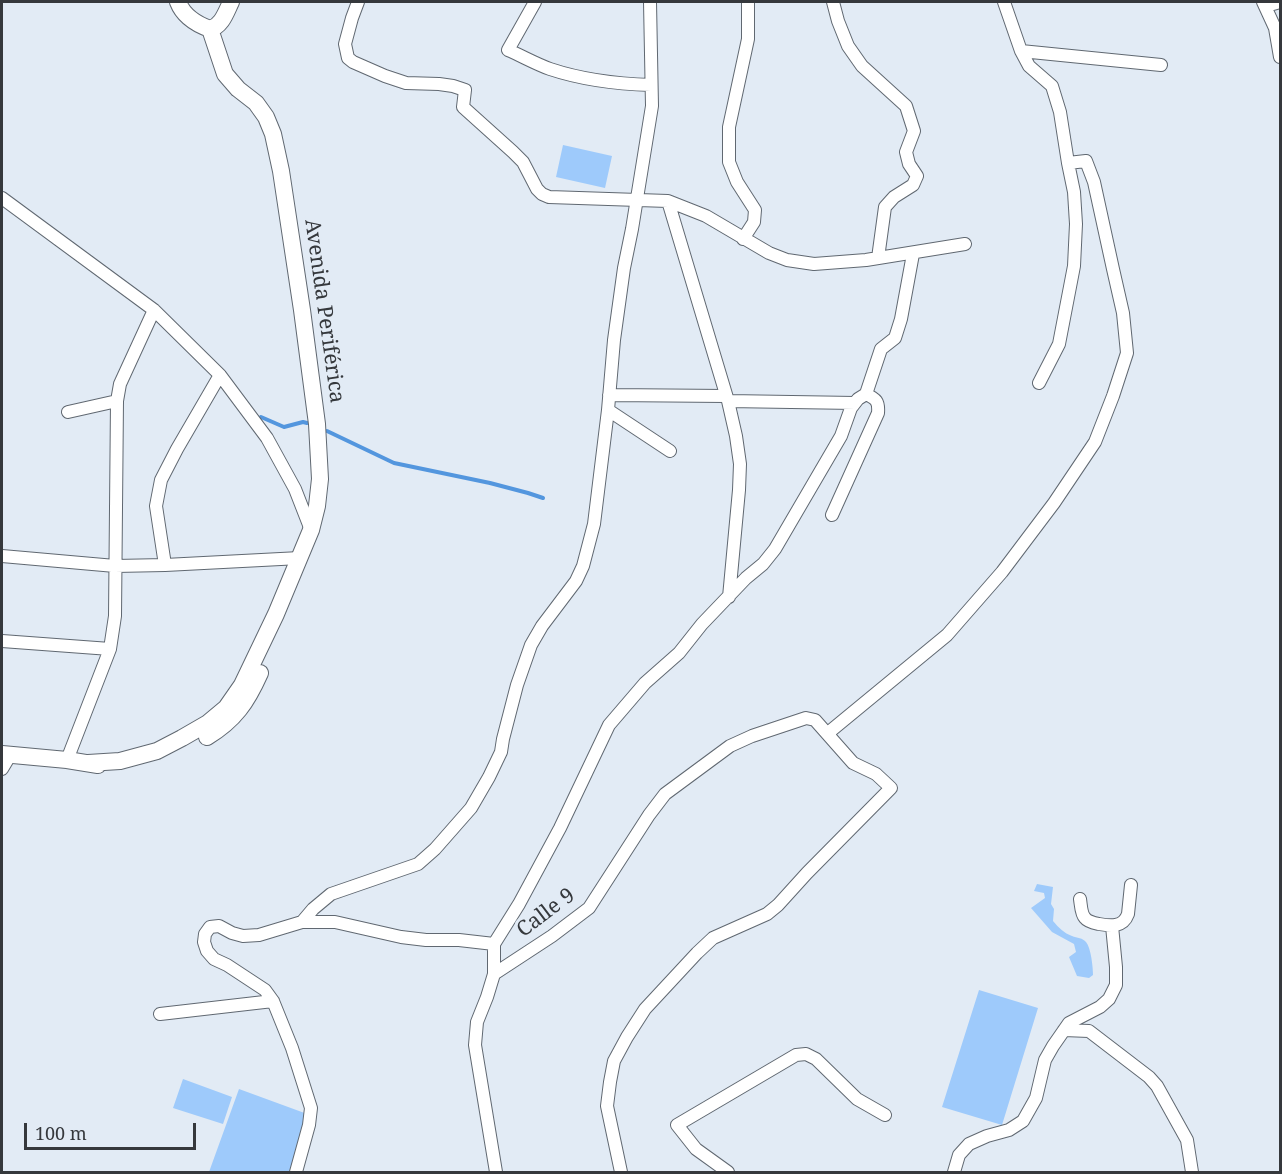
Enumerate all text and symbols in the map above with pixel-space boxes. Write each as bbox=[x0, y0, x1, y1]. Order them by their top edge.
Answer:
street label: Avenida Periférica bbox=[299, 217, 349, 405]
street label: Calle 9 bbox=[512, 883, 580, 943]
scale bar bbox=[27, 1111, 200, 1149]
text: 100 m bbox=[35, 1121, 87, 1145]

